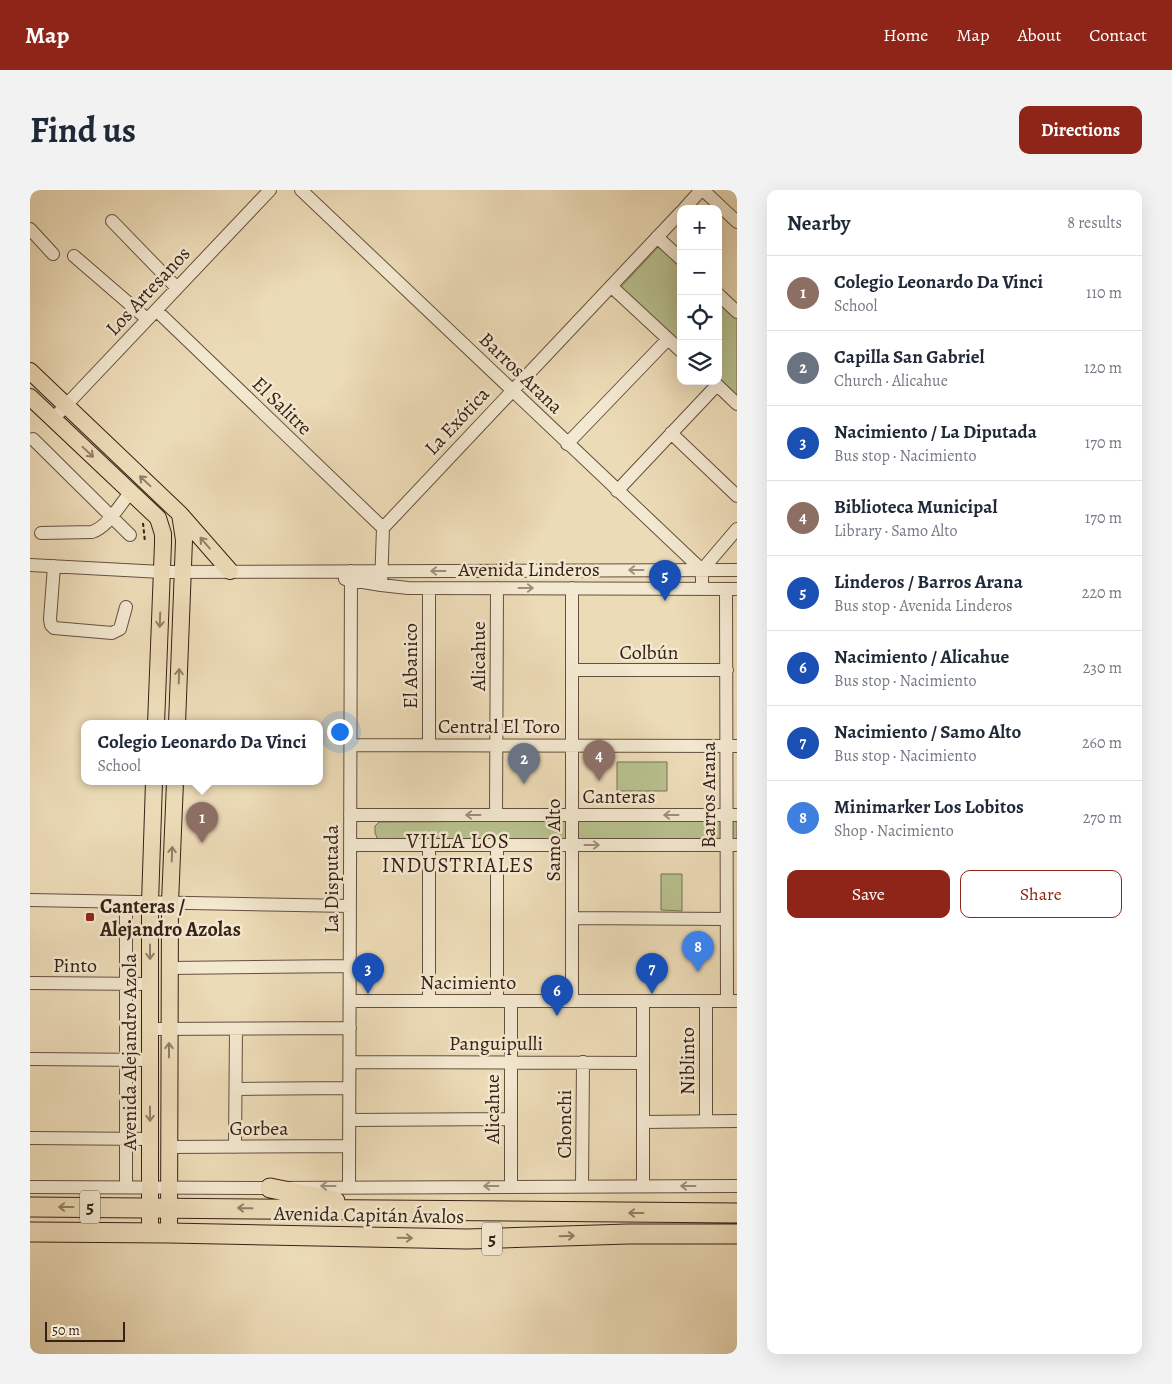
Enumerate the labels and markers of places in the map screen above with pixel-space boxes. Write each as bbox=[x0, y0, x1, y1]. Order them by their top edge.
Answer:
pin: 5 bbox=[649, 560, 681, 601]
pin: 4 bbox=[583, 740, 615, 781]
pin: 2 bbox=[508, 743, 540, 784]
pin: 1 bbox=[186, 802, 218, 843]
place label: Canteras / Alejandro Azolas bbox=[99, 893, 241, 943]
marker: Canteras / Alejandro Azolas bbox=[84, 911, 96, 923]
pin: 8 bbox=[682, 931, 714, 972]
pin: 3 bbox=[352, 953, 384, 994]
pin: 7 bbox=[636, 953, 668, 994]
pin: 6 bbox=[541, 975, 573, 1016]

